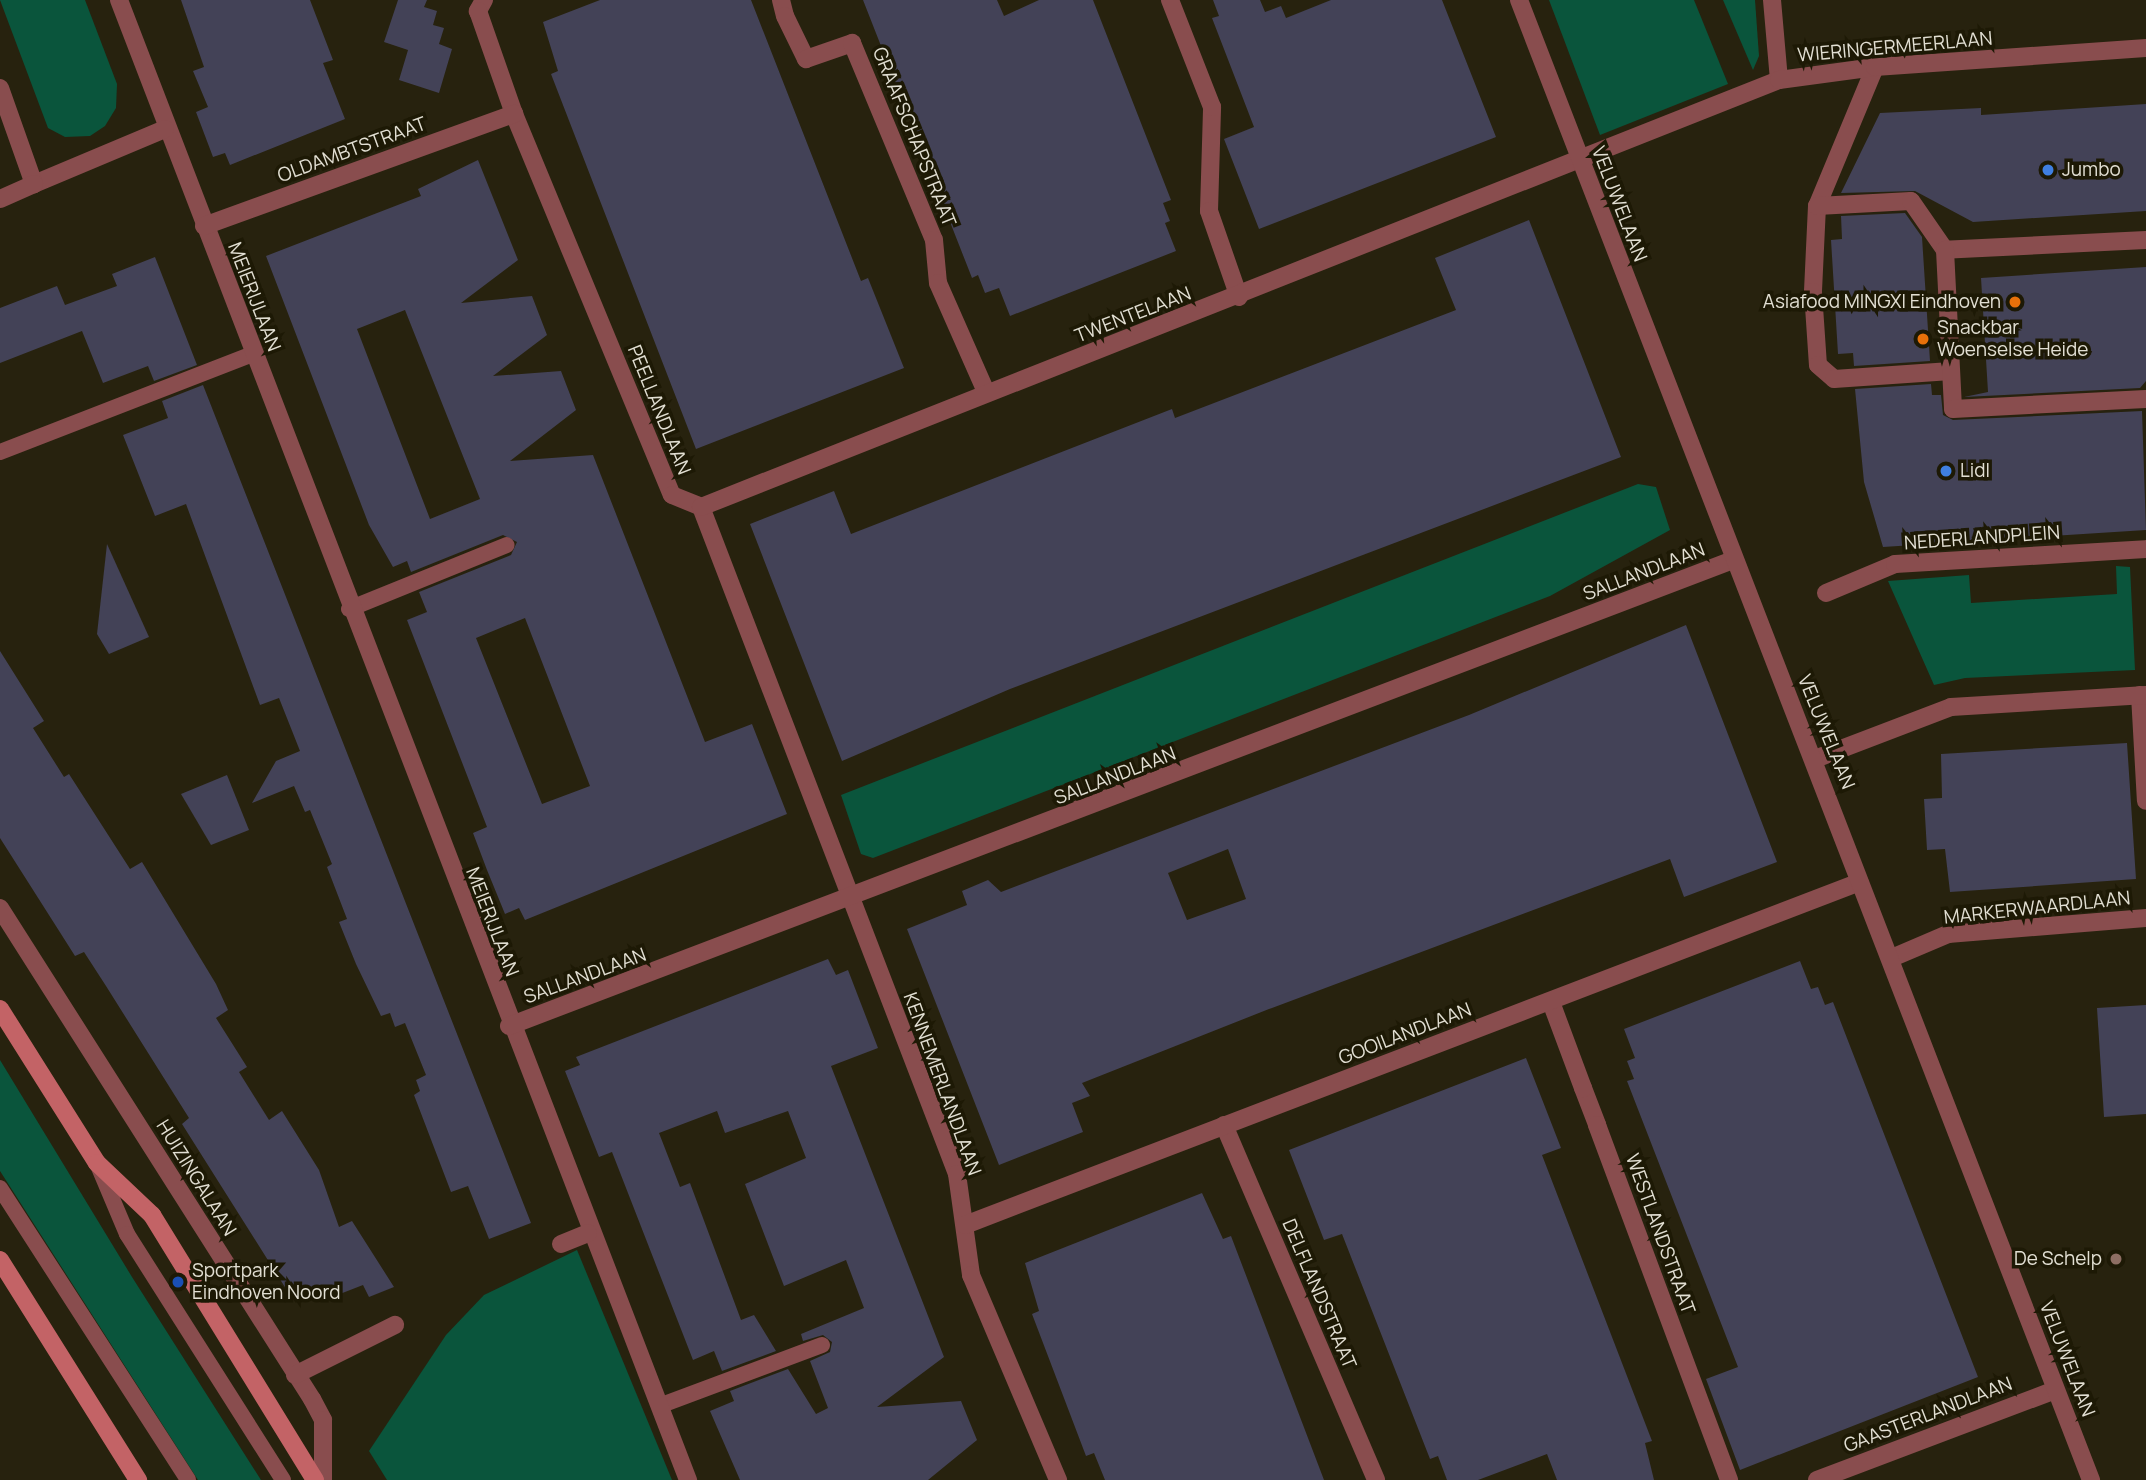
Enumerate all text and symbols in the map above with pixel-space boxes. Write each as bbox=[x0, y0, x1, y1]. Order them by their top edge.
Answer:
street label: WIERINGERMEERLAAN bbox=[1797, 27, 1993, 67]
street label: GRAAFSCHAPSTRAAT bbox=[868, 44, 960, 230]
street label: OLDAMBTSTRAAT bbox=[275, 113, 429, 187]
street label: VELUWELAAN bbox=[1587, 143, 1651, 265]
place label: Jumbo bbox=[2062, 159, 2121, 181]
marker: Jumbo bbox=[2040, 162, 2056, 178]
street label: MEIERIJLAAN bbox=[223, 239, 285, 355]
street label: TWENTELAAN bbox=[1072, 282, 1194, 348]
place label: Asiafood MINGXI Eindhoven bbox=[1763, 291, 2001, 313]
marker: Asiafood MINGXI Eindhoven bbox=[2007, 294, 2023, 310]
place label: Snackbar Woenselse Heide bbox=[1937, 317, 2088, 361]
marker: Snackbar Woenselse Heide bbox=[1915, 331, 1931, 347]
street label: PEELLANDLAAN bbox=[623, 342, 695, 478]
place label: Lidl bbox=[1960, 460, 1990, 482]
marker: Lidl bbox=[1938, 463, 1954, 479]
street label: NEDERLANDPLEIN bbox=[1903, 521, 2061, 555]
street label: SALLANDLAAN bbox=[1580, 538, 1708, 606]
street label: VELUWELAAN bbox=[1793, 671, 1859, 793]
street label: SALLANDLAAN bbox=[1051, 742, 1179, 810]
street label: MEIERIJLAAN bbox=[461, 864, 523, 980]
street label: MARKERWAARDLAAN bbox=[1943, 887, 2131, 929]
street label: SALLANDLAAN bbox=[521, 943, 649, 1009]
street label: KENNEMERLANDLAAN bbox=[898, 990, 986, 1178]
street label: GOOILANDLAAN bbox=[1335, 998, 1475, 1070]
street label: HUIZINGALAAN bbox=[151, 1116, 241, 1240]
street label: WESTLANDSTRAAT bbox=[1620, 1151, 1700, 1317]
street label: DELFLANDSTRAAT bbox=[1277, 1216, 1361, 1372]
place label: De Schelp bbox=[2014, 1248, 2102, 1270]
marker: De Schelp bbox=[2108, 1251, 2124, 1267]
place label: Sportpark Eindhoven Noord bbox=[192, 1260, 340, 1304]
marker: Sportpark Eindhoven Noord bbox=[170, 1274, 186, 1290]
street label: VELUWELAAN bbox=[2035, 1298, 2099, 1420]
street label: GAASTERLANDLAAN bbox=[1841, 1372, 2015, 1458]

